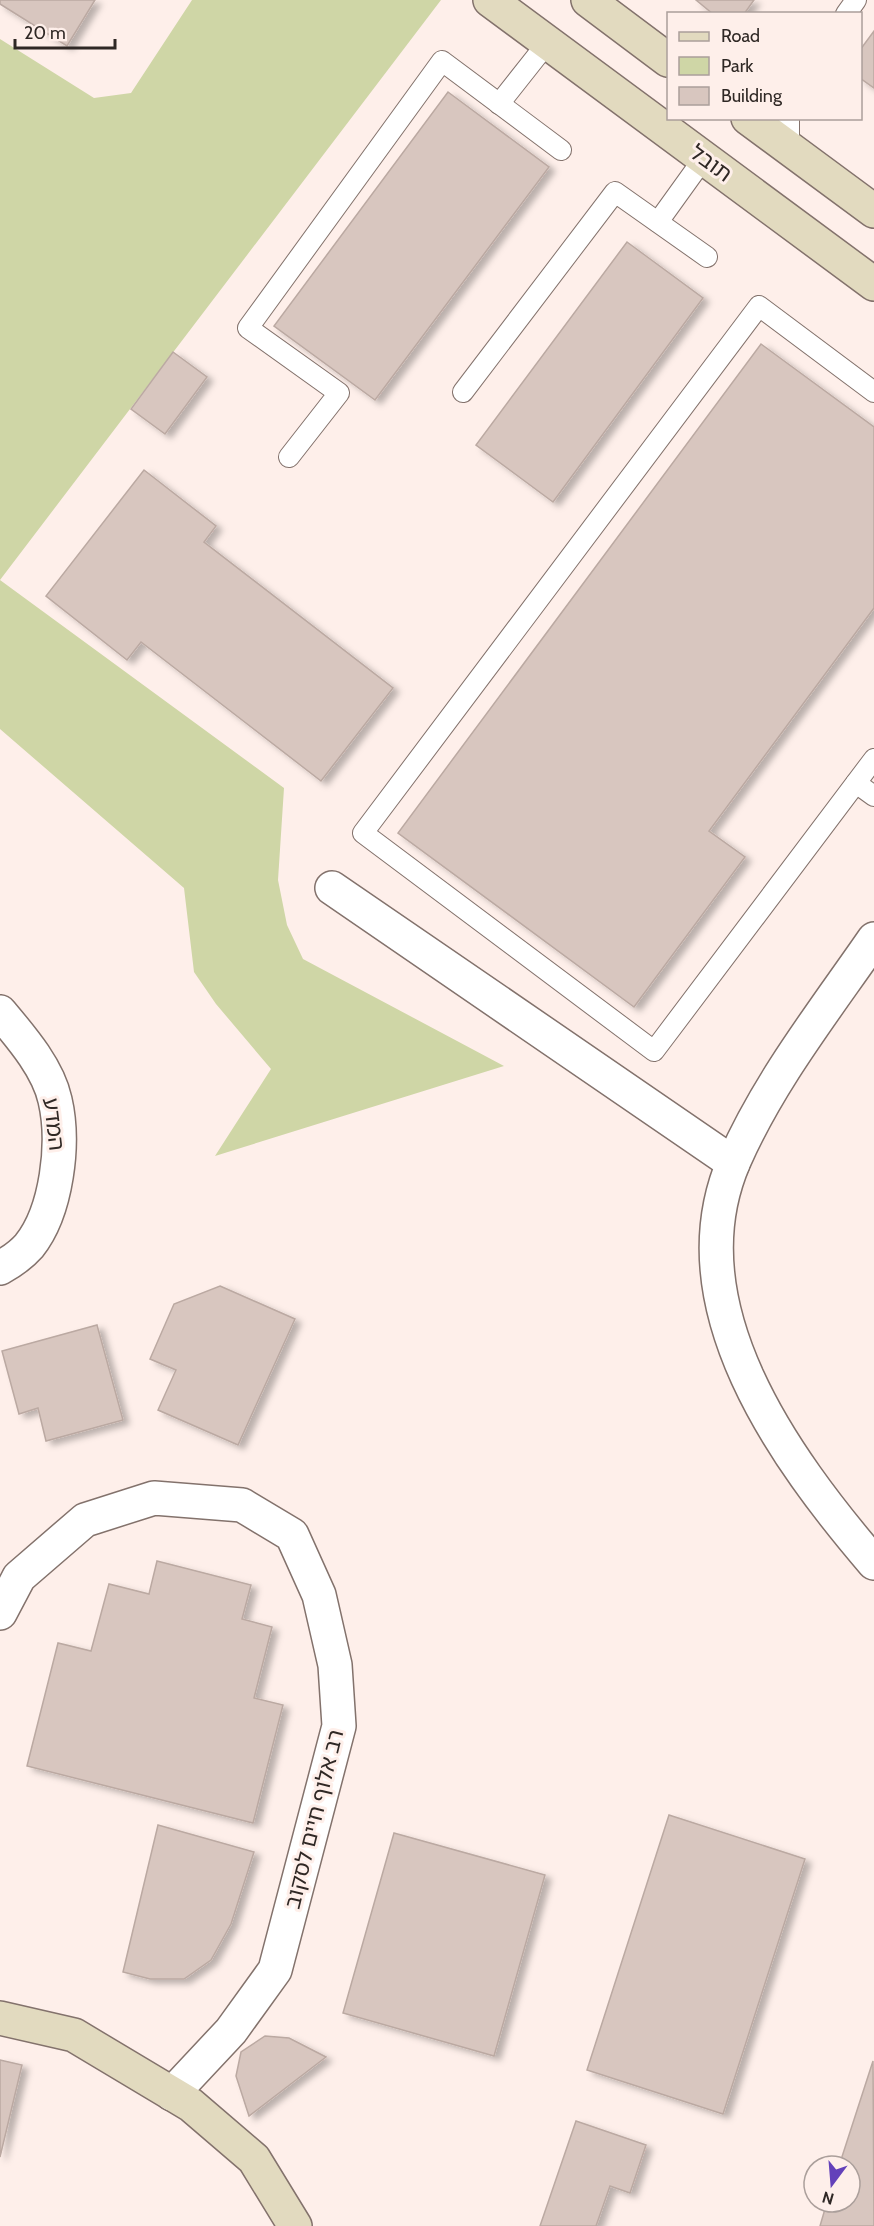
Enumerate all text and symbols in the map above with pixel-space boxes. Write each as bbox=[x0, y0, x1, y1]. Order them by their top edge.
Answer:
scale bar bbox=[15, 12, 116, 50]
legend bbox=[667, 12, 862, 120]
text: 20 m bbox=[24, 22, 66, 44]
text: Road bbox=[721, 25, 760, 47]
text: Park bbox=[721, 55, 754, 77]
text: Building bbox=[721, 85, 783, 107]
street label: תובל bbox=[685, 139, 737, 187]
street label: המדע bbox=[37, 1096, 71, 1152]
street label: רב אלוף חיים לסקוב bbox=[279, 1727, 349, 1911]
north arrow bbox=[802, 2154, 862, 2214]
text: N bbox=[820, 2187, 836, 2209]

